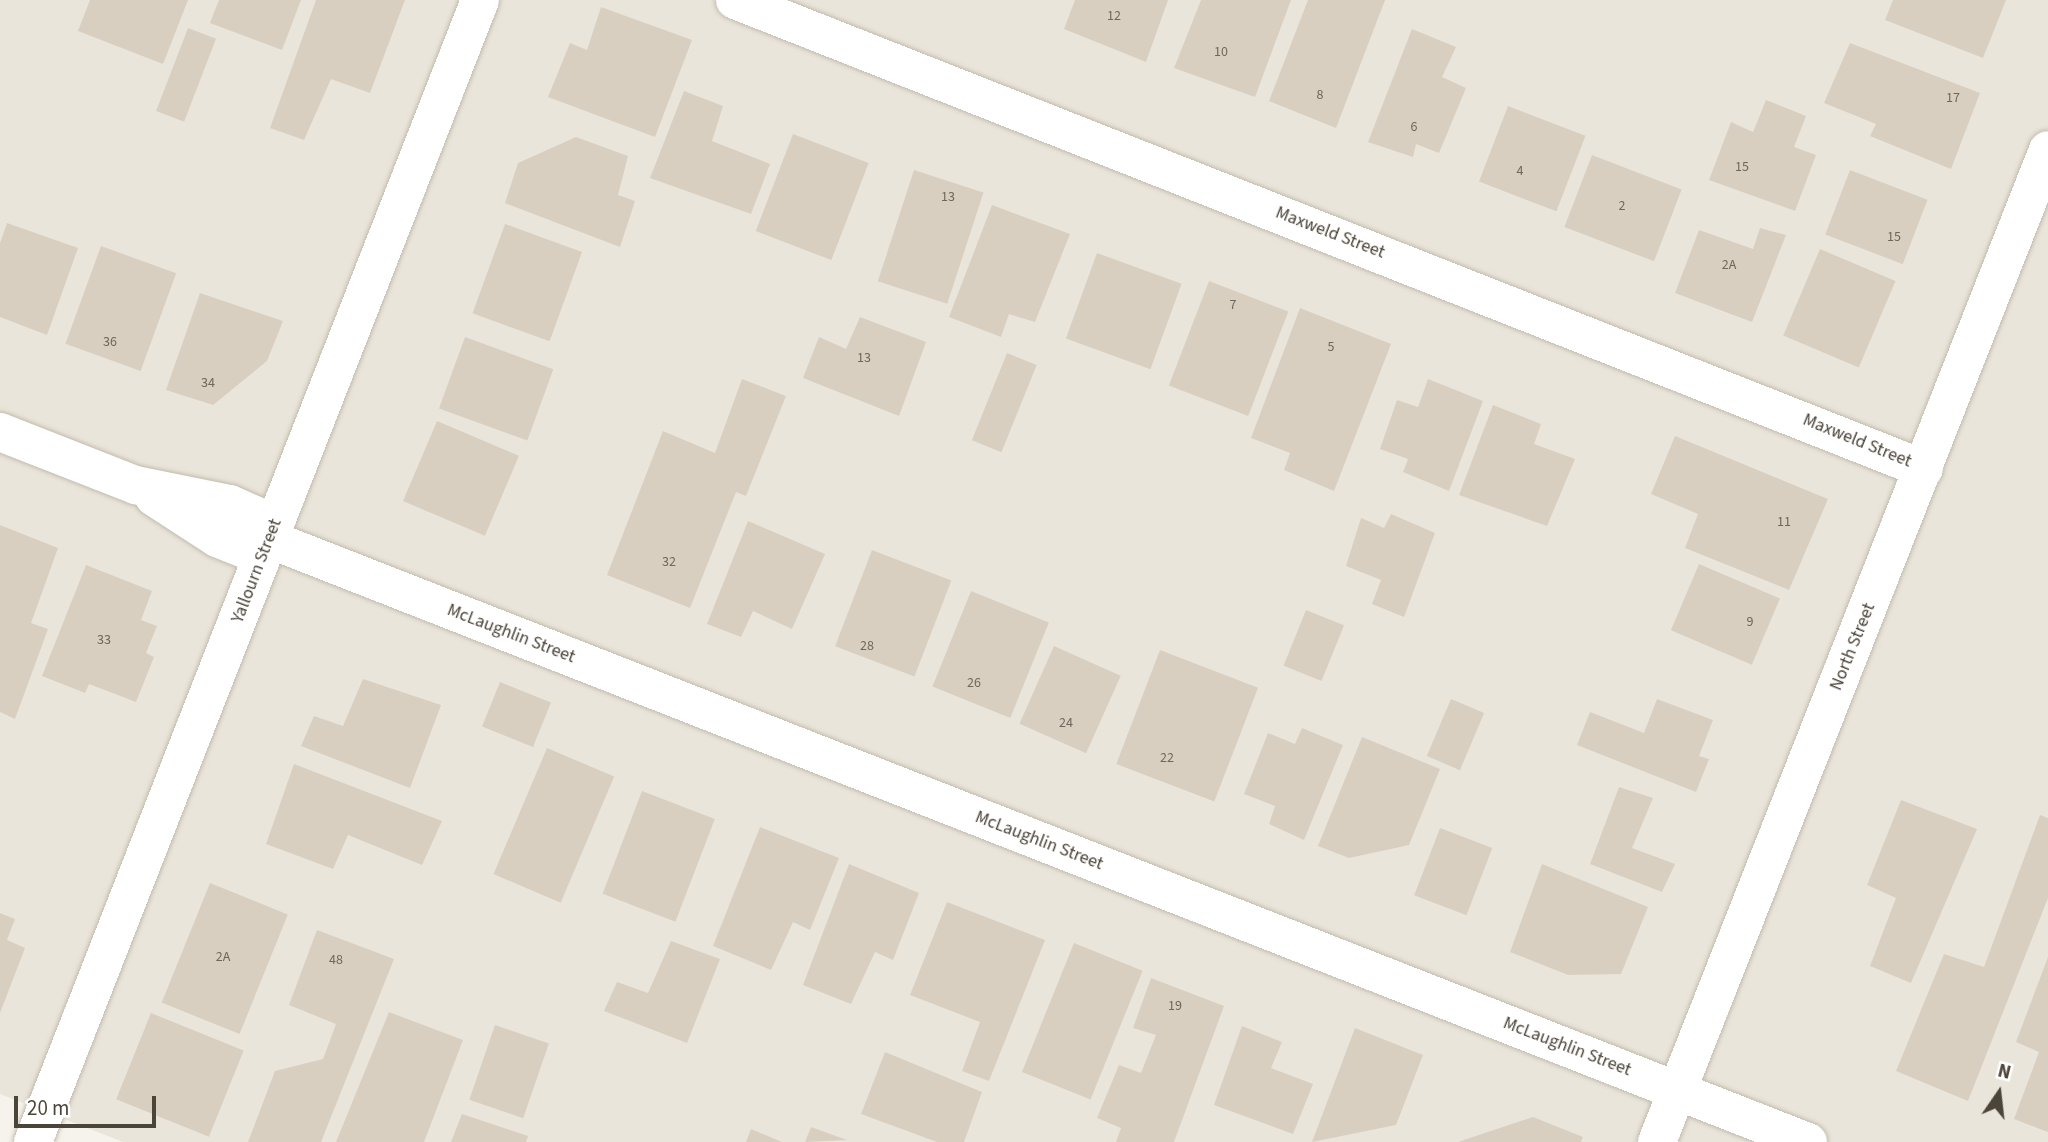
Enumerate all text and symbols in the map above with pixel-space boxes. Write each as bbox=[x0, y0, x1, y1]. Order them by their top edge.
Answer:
house number: 12 bbox=[1107, 8, 1121, 24]
house number: 10 bbox=[1214, 44, 1228, 60]
house number: 8 bbox=[1317, 87, 1323, 103]
house number: 17 bbox=[1946, 90, 1960, 106]
house number: 6 bbox=[1411, 119, 1417, 135]
house number: 15 bbox=[1735, 159, 1749, 175]
house number: 4 bbox=[1517, 163, 1523, 179]
house number: 13 bbox=[941, 189, 955, 205]
house number: 2 bbox=[1619, 198, 1625, 214]
street label: Maxweld Street bbox=[1272, 202, 1388, 264]
house number: 15 bbox=[1887, 229, 1901, 245]
house number: 2A bbox=[1722, 257, 1736, 273]
house number: 7 bbox=[1230, 297, 1236, 313]
house number: 36 bbox=[103, 334, 117, 350]
house number: 5 bbox=[1328, 339, 1334, 355]
house number: 13 bbox=[857, 350, 871, 366]
house number: 34 bbox=[201, 375, 215, 391]
street label: Maxweld Street bbox=[1800, 409, 1914, 473]
house number: 11 bbox=[1777, 514, 1791, 530]
street label: Yallourn Street bbox=[227, 516, 287, 626]
house number: 32 bbox=[662, 554, 676, 570]
street label: McLaughlin Street bbox=[444, 600, 578, 668]
street label: North Street bbox=[1826, 600, 1880, 694]
house number: 9 bbox=[1747, 614, 1753, 630]
house number: 33 bbox=[97, 632, 111, 648]
house number: 28 bbox=[860, 638, 874, 654]
house number: 26 bbox=[967, 675, 981, 691]
house number: 24 bbox=[1059, 715, 1073, 731]
house number: 22 bbox=[1160, 750, 1174, 766]
street label: McLaughlin Street bbox=[972, 807, 1106, 875]
house number: 2A bbox=[216, 949, 230, 965]
house number: 48 bbox=[329, 952, 343, 968]
house number: 19 bbox=[1168, 998, 1182, 1014]
street label: McLaughlin Street bbox=[1500, 1013, 1634, 1081]
north arrow bbox=[1964, 1058, 2034, 1128]
text: N bbox=[1995, 1058, 2014, 1087]
scale bar bbox=[18, 1082, 159, 1126]
text: 20 m bbox=[27, 1093, 69, 1123]

